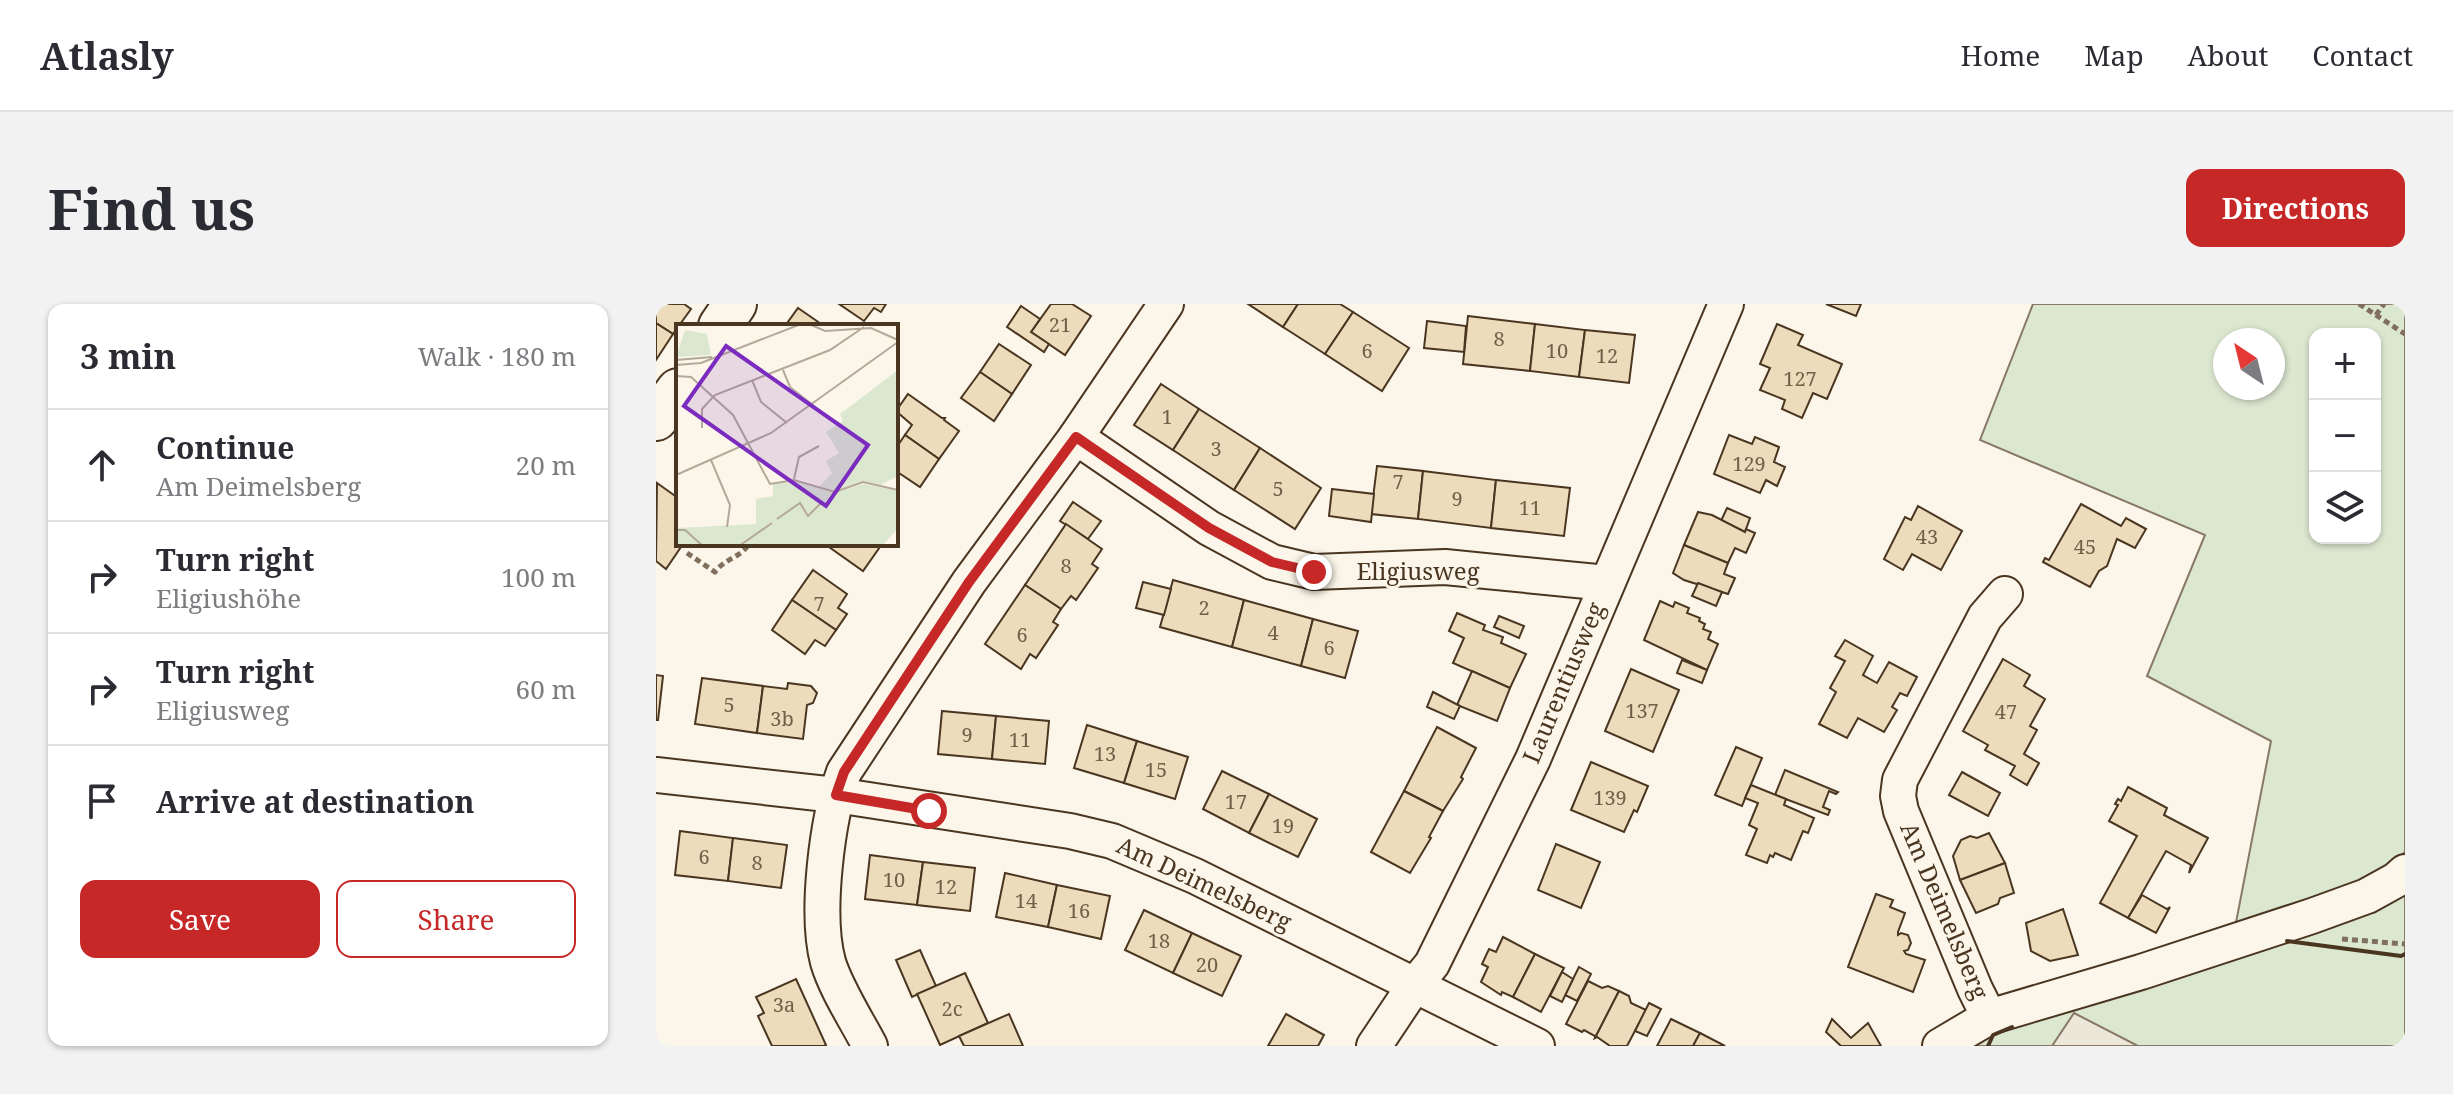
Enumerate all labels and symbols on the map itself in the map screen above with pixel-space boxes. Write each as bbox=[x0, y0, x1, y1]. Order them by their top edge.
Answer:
house number: 21 bbox=[1049, 311, 1071, 338]
inset map bbox=[676, 324, 898, 546]
house number: 8 bbox=[1493, 325, 1505, 352]
north arrow bbox=[2213, 328, 2285, 400]
house number: 6 bbox=[1361, 337, 1373, 364]
house number: 10 bbox=[1546, 337, 1568, 364]
house number: 12 bbox=[1596, 342, 1618, 369]
house number: 127 bbox=[1783, 365, 1817, 392]
house number: 1 bbox=[1161, 403, 1173, 430]
house number: 3 bbox=[1210, 435, 1222, 462]
house number: 129 bbox=[1732, 450, 1766, 477]
house number: 7 bbox=[1392, 468, 1404, 495]
house number: 5 bbox=[1272, 475, 1284, 502]
house number: 9 bbox=[1451, 485, 1463, 512]
house number: 11 bbox=[1519, 494, 1541, 521]
house number: 43 bbox=[1916, 523, 1938, 550]
house number: 45 bbox=[2074, 533, 2096, 560]
house number: 8 bbox=[1060, 552, 1072, 579]
route end bbox=[1296, 554, 1332, 590]
street label: Eligiusweg bbox=[1356, 554, 1480, 587]
house number: 7 bbox=[813, 590, 825, 617]
house number: 2 bbox=[1198, 594, 1210, 621]
street label: Laurentiusweg bbox=[1514, 597, 1611, 768]
house number: 4 bbox=[1267, 619, 1279, 646]
house number: 6 bbox=[1016, 621, 1028, 648]
house number: 6 bbox=[1323, 634, 1335, 661]
house number: 5 bbox=[723, 691, 735, 718]
house number: 137 bbox=[1625, 697, 1659, 724]
house number: 47 bbox=[1995, 698, 2017, 725]
house number: 3b bbox=[770, 705, 794, 732]
house number: 9 bbox=[961, 721, 973, 748]
house number: 11 bbox=[1009, 726, 1031, 753]
house number: 13 bbox=[1094, 740, 1116, 767]
house number: 15 bbox=[1145, 756, 1167, 783]
house number: 139 bbox=[1593, 784, 1627, 811]
house number: 17 bbox=[1225, 788, 1247, 815]
route start bbox=[911, 793, 947, 829]
house number: 19 bbox=[1272, 812, 1294, 839]
street label: Am Deimelsberg bbox=[1893, 817, 1998, 1004]
street label: Am Deimelsberg bbox=[1112, 828, 1298, 938]
house number: 6 bbox=[698, 843, 710, 870]
house number: 8 bbox=[751, 849, 763, 876]
house number: 10 bbox=[883, 866, 905, 893]
house number: 12 bbox=[935, 873, 957, 900]
house number: 14 bbox=[1015, 887, 1037, 914]
house number: 16 bbox=[1068, 897, 1090, 924]
house number: 18 bbox=[1148, 927, 1170, 954]
house number: 20 bbox=[1196, 951, 1218, 978]
house number: 3a bbox=[773, 991, 795, 1018]
house number: 2c bbox=[941, 995, 963, 1022]

